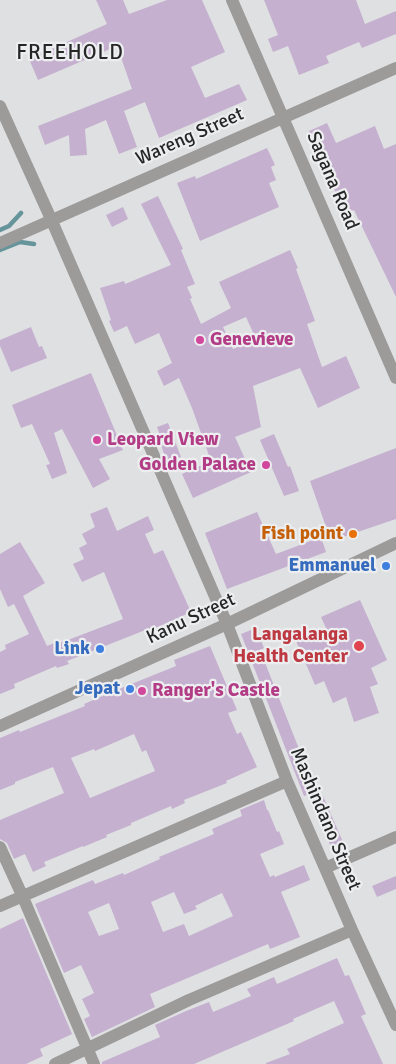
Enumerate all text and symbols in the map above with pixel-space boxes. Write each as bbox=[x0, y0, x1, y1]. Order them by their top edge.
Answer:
district label: FREEHOLD bbox=[15, 40, 125, 66]
street label: Wareng Street bbox=[133, 103, 247, 171]
street label: Sagana Road bbox=[301, 128, 363, 234]
place label: Genevieve bbox=[210, 329, 294, 351]
marker: Genevieve bbox=[194, 334, 206, 346]
place label: Leopard View bbox=[107, 429, 219, 451]
marker: Leopard View bbox=[91, 434, 103, 446]
place label: Golden Palace bbox=[139, 454, 256, 476]
marker: Golden Palace bbox=[260, 459, 272, 471]
place label: Fish point bbox=[261, 523, 343, 545]
marker: Fish point bbox=[347, 528, 359, 540]
place label: Emmanuel bbox=[288, 555, 376, 577]
marker: Emmanuel bbox=[380, 560, 392, 572]
street label: Kanu Street bbox=[143, 589, 239, 649]
place label: Langalanga Health Center bbox=[233, 624, 348, 668]
place label: Link bbox=[54, 638, 90, 660]
marker: Langalanga Health Center bbox=[352, 639, 366, 653]
marker: Link bbox=[94, 643, 106, 655]
place label: Jepat bbox=[75, 678, 120, 700]
place label: Ranger's Castle bbox=[152, 680, 280, 702]
marker: Jepat bbox=[124, 683, 136, 695]
marker: Ranger's Castle bbox=[136, 685, 148, 697]
street label: Mashindano Street bbox=[285, 744, 365, 894]

